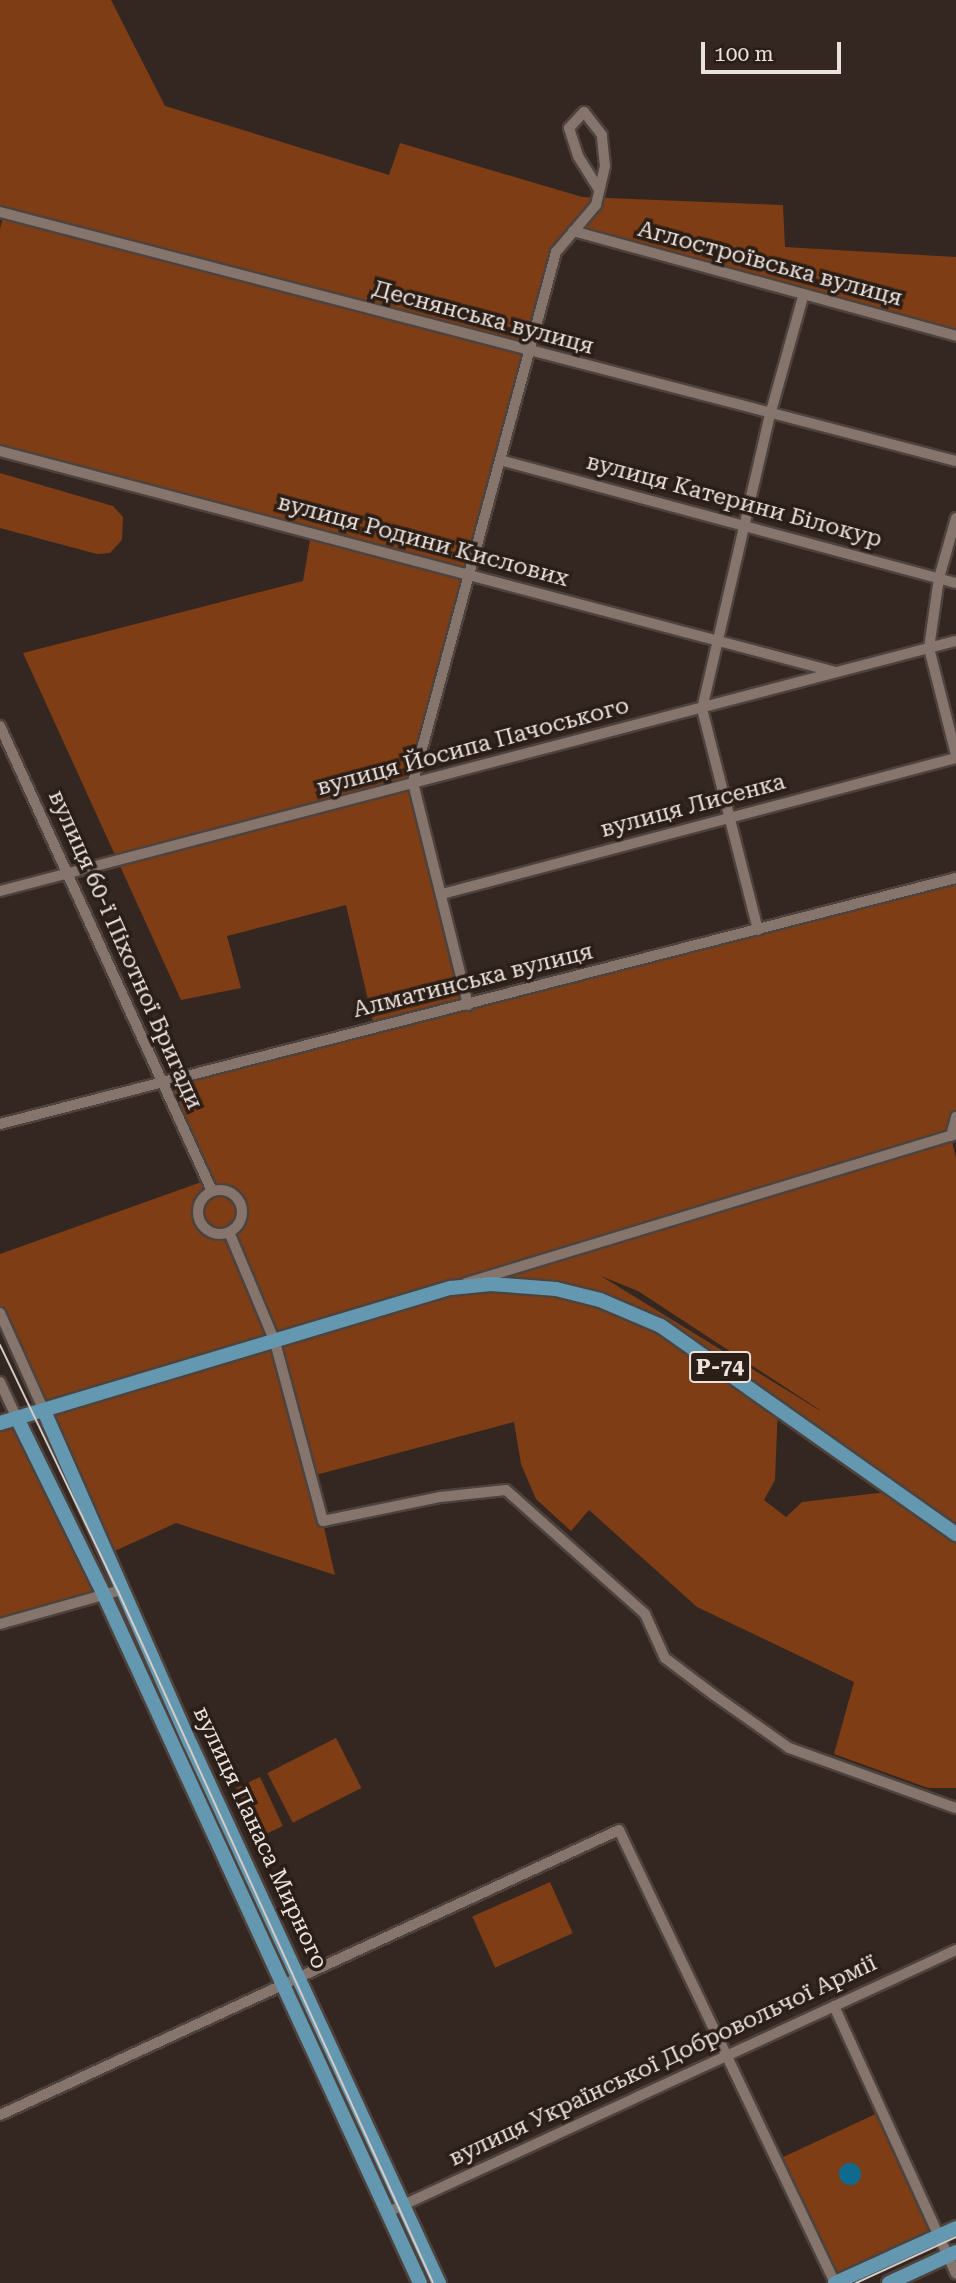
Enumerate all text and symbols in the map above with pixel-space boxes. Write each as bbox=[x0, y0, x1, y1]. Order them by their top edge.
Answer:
scale bar bbox=[704, 28, 844, 72]
text: 100 m bbox=[714, 42, 774, 66]
street label: Аглостроївська вулиця bbox=[635, 215, 905, 313]
street label: Деснянська вулиця bbox=[369, 275, 597, 361]
street label: вулиця Катерини Білокур bbox=[583, 448, 885, 554]
street label: вулиця Родини Кислових bbox=[275, 489, 571, 593]
street label: вулиця Йосипа Пачоського bbox=[314, 692, 632, 802]
street label: вулиця Лисенка bbox=[598, 768, 788, 844]
street label: вулиця 60-ї Піхотної Бригади bbox=[42, 786, 208, 1114]
street label: Алматинська вулиця bbox=[350, 938, 596, 1024]
road number: Р-74 bbox=[688, 1350, 752, 1384]
street label: вулиця Панаса Мирного bbox=[187, 1702, 333, 1974]
street label: вулиця Української Добровольчої Армії bbox=[445, 1949, 881, 2173]

